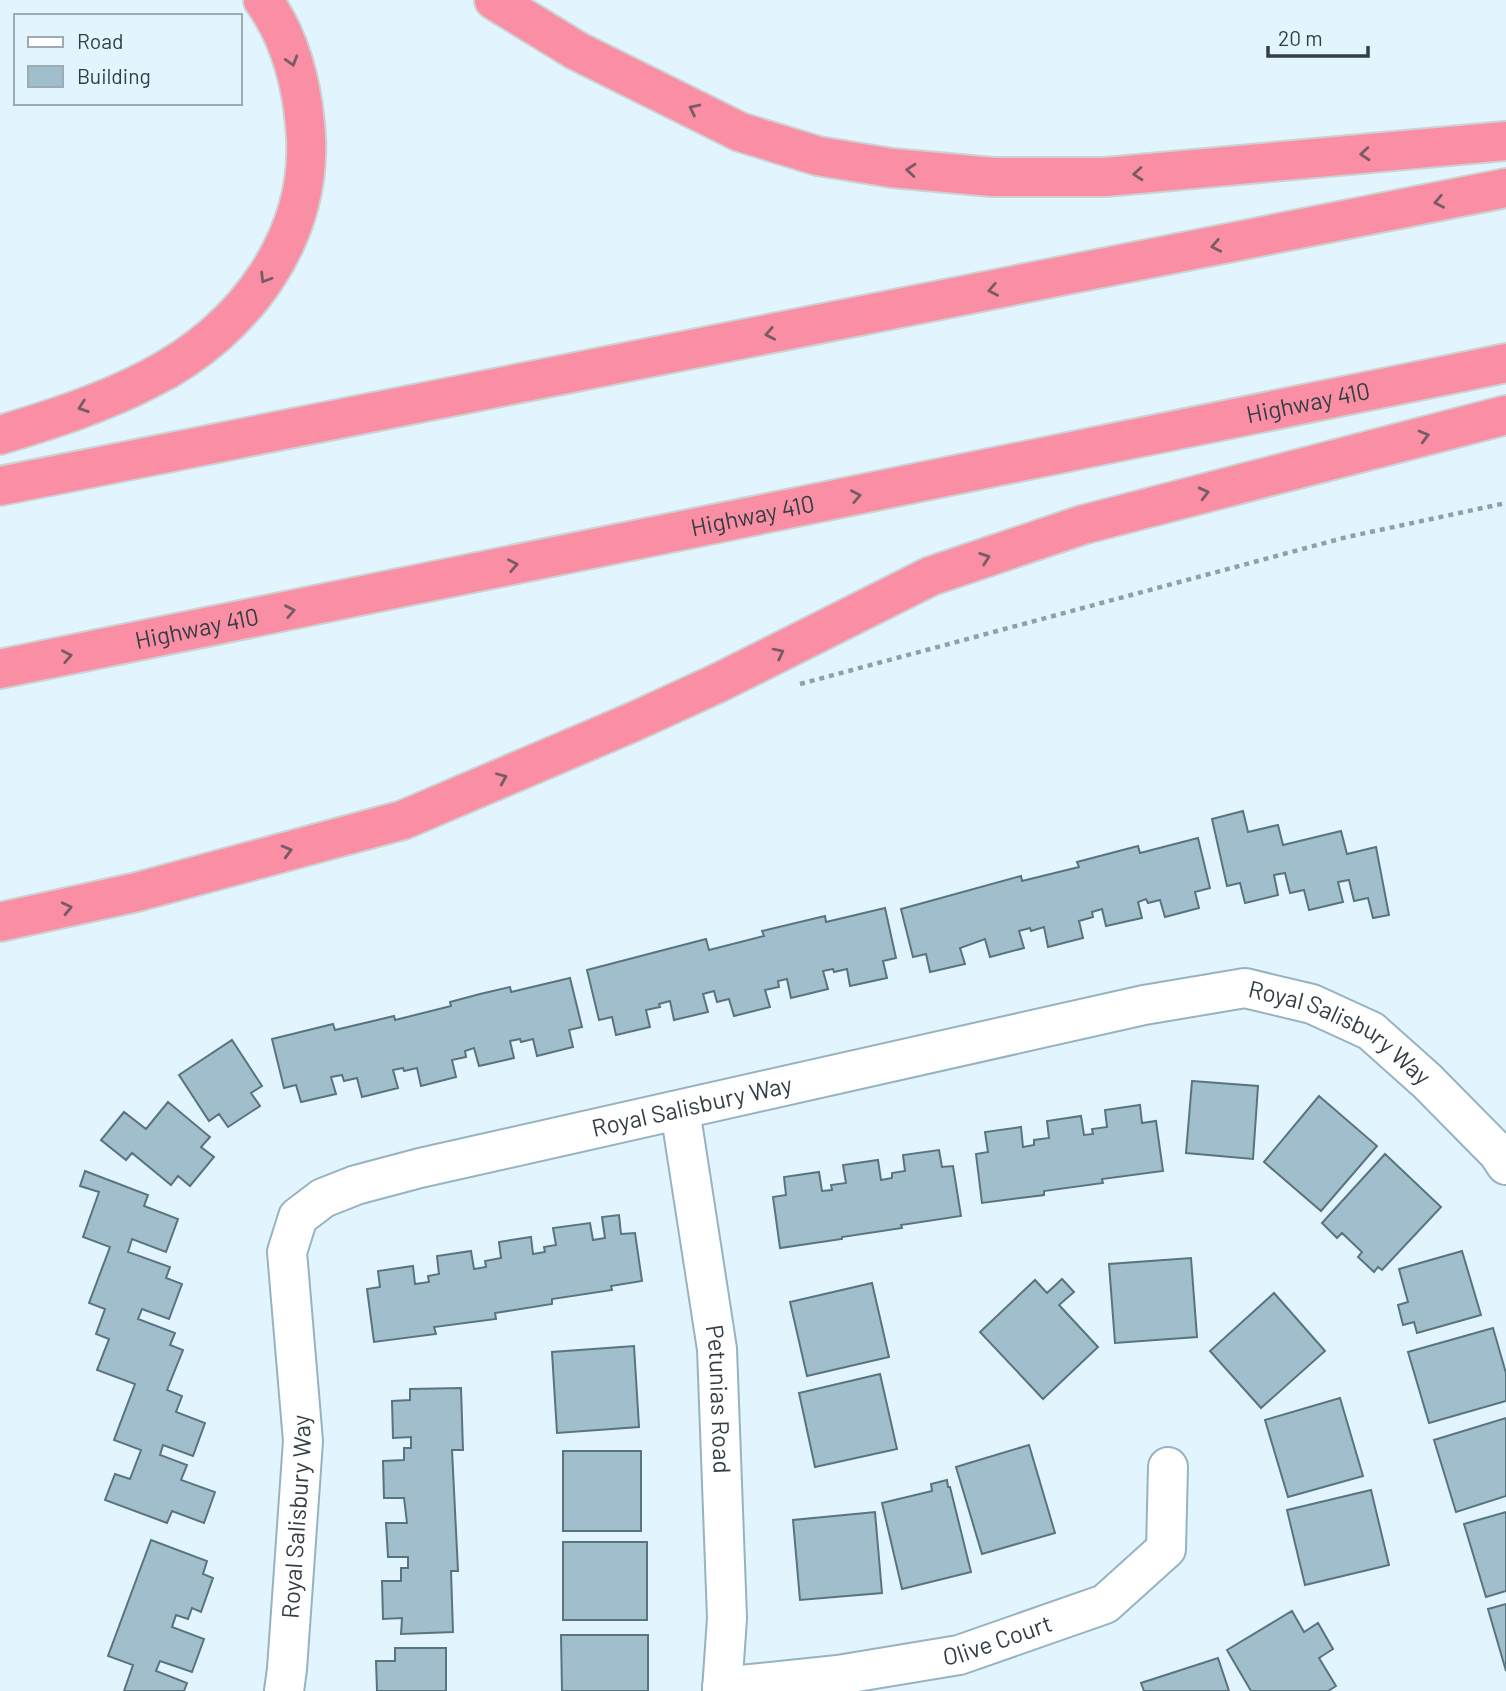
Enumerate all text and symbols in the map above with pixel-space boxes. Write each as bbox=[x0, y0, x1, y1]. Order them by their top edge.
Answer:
legend bbox=[14, 14, 242, 105]
scale bar bbox=[1268, 14, 1368, 58]
text: 20 m bbox=[1278, 25, 1323, 50]
text: Road bbox=[77, 28, 123, 53]
one-way arrow bbox=[284, 55, 299, 67]
text: Building bbox=[77, 63, 151, 88]
one-way arrow bbox=[689, 104, 701, 118]
one-way arrow bbox=[1359, 146, 1370, 161]
one-way arrow bbox=[905, 162, 917, 177]
one-way arrow bbox=[1132, 166, 1143, 181]
one-way arrow bbox=[1433, 193, 1445, 208]
one-way arrow bbox=[1210, 237, 1222, 252]
one-way arrow bbox=[261, 270, 274, 283]
one-way arrow bbox=[987, 282, 999, 297]
one-way arrow bbox=[764, 326, 775, 341]
street label: Highway 410 bbox=[1244, 375, 1372, 428]
one-way arrow bbox=[77, 399, 90, 413]
one-way arrow bbox=[1418, 430, 1430, 444]
one-way arrow bbox=[1197, 487, 1209, 501]
street label: Highway 410 bbox=[688, 488, 817, 541]
one-way arrow bbox=[850, 489, 862, 504]
one-way arrow bbox=[979, 551, 991, 566]
one-way arrow bbox=[507, 559, 519, 574]
street label: Highway 410 bbox=[132, 601, 261, 654]
one-way arrow bbox=[284, 604, 296, 619]
one-way arrow bbox=[772, 647, 784, 661]
one-way arrow bbox=[61, 649, 73, 664]
one-way arrow bbox=[495, 772, 507, 786]
one-way arrow bbox=[281, 845, 293, 859]
one-way arrow bbox=[61, 901, 73, 916]
street label: Royal Salisbury Way bbox=[1246, 973, 1437, 1090]
street label: Royal Salisbury Way bbox=[589, 1069, 795, 1142]
street label: Petunias Road bbox=[700, 1323, 738, 1474]
street label: Royal Salisbury Way bbox=[275, 1414, 316, 1619]
street label: Olive Court bbox=[941, 1608, 1055, 1670]

